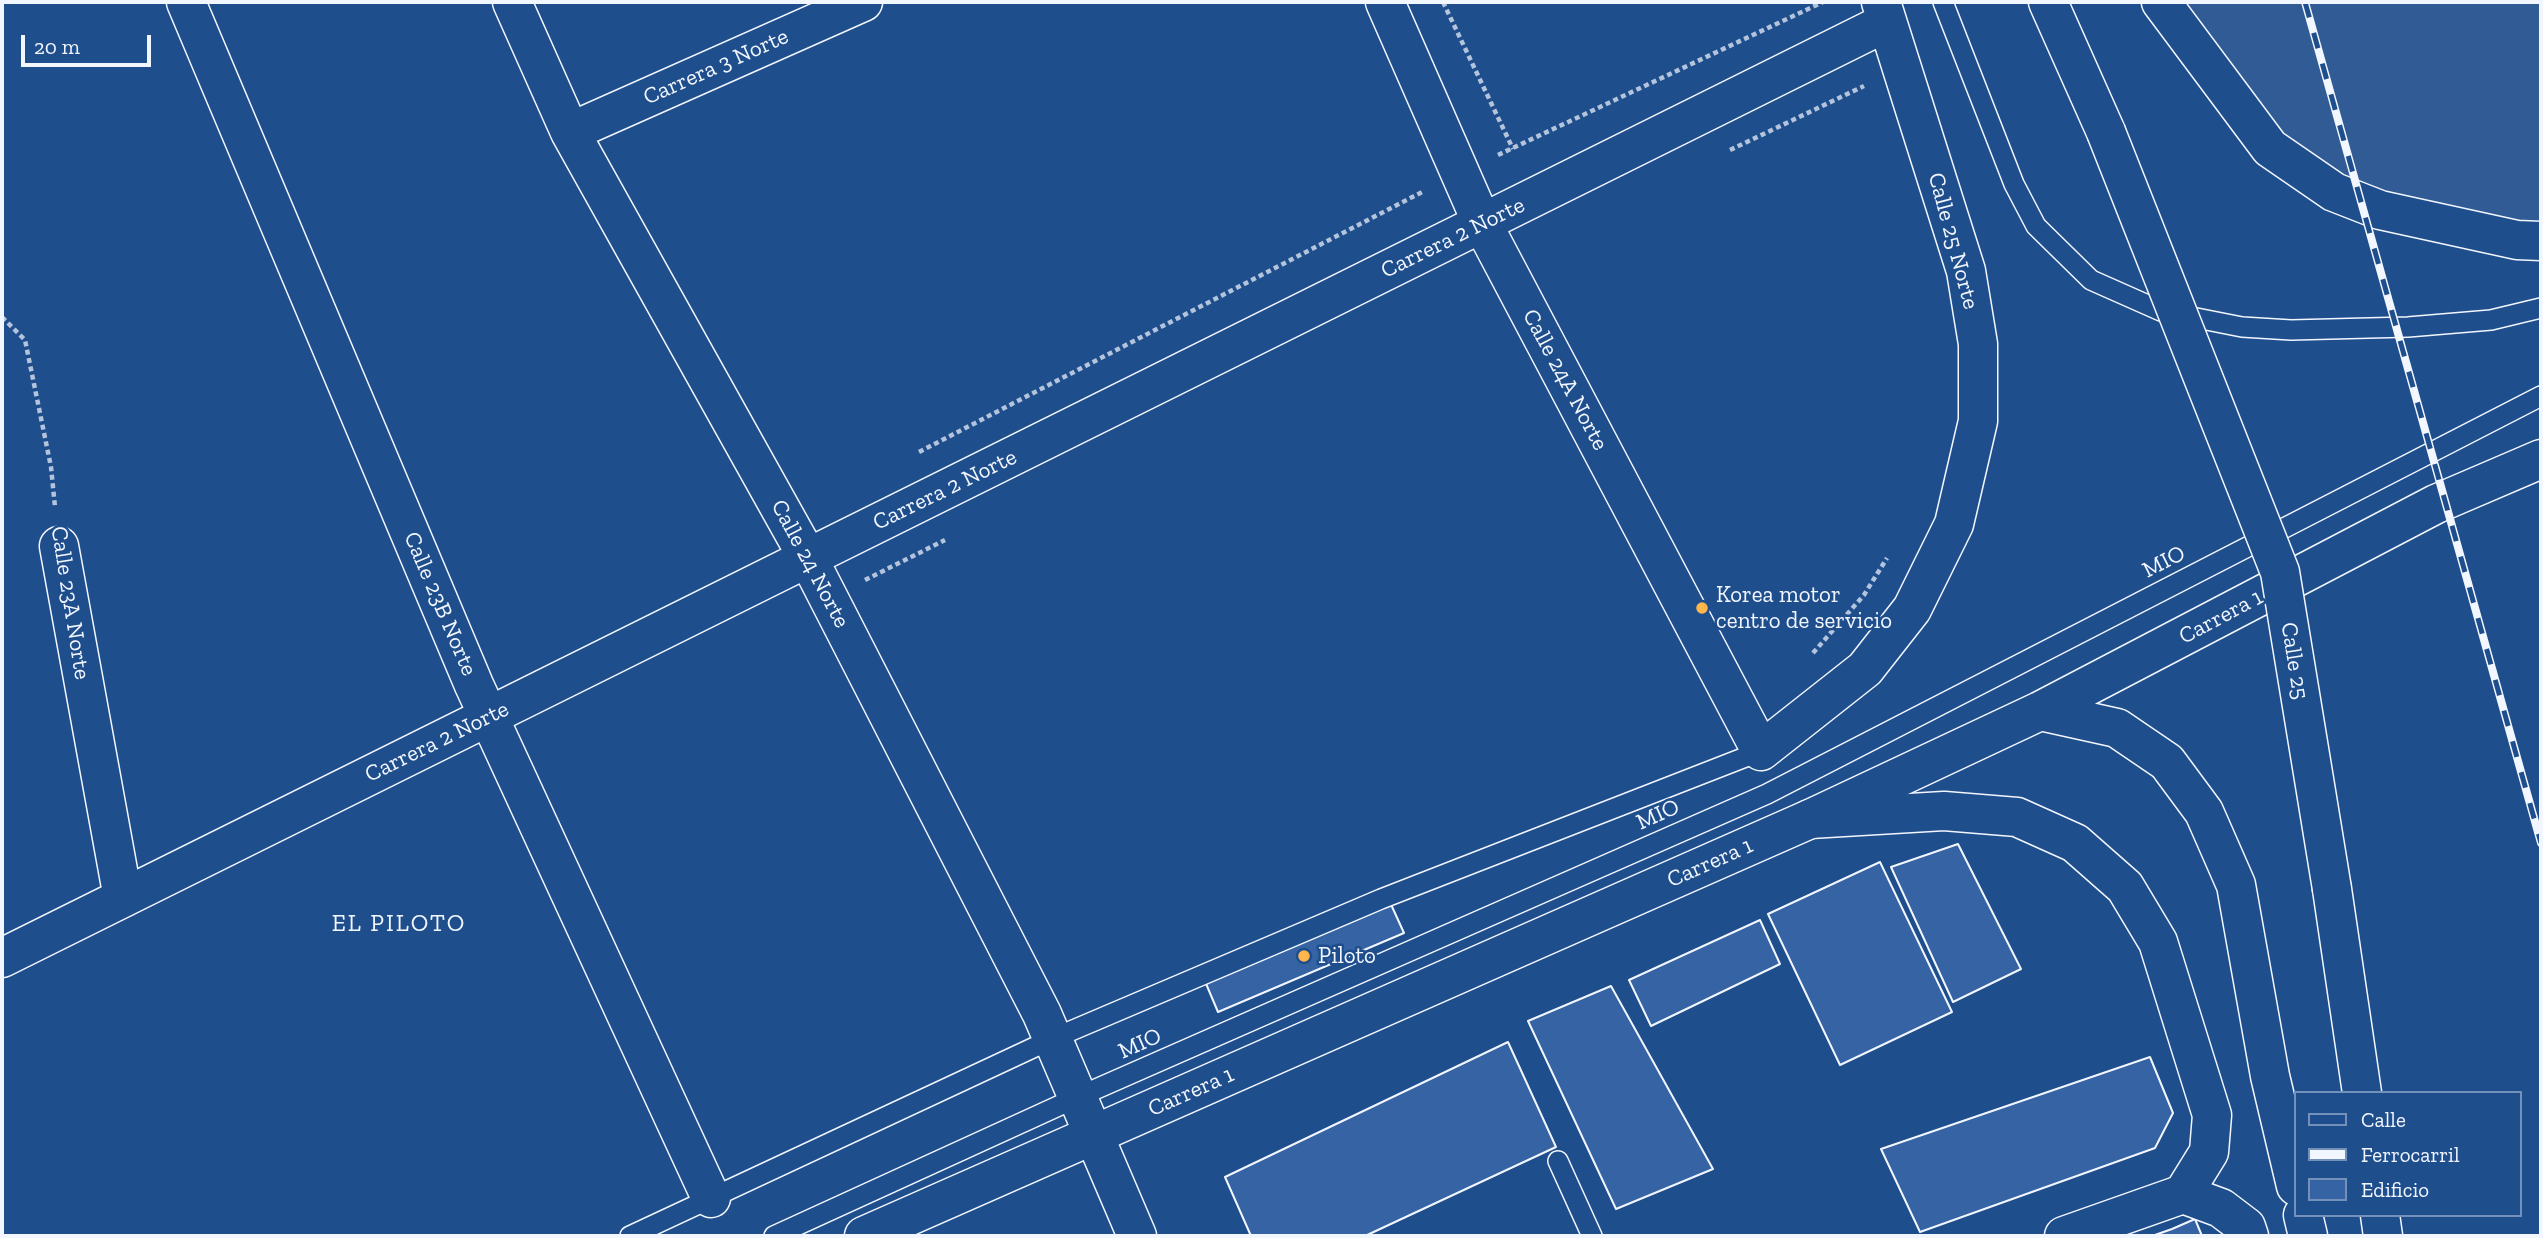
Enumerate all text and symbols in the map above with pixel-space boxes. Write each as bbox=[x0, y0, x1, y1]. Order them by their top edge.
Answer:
scale bar bbox=[24, 21, 154, 65]
street label: Carrera 3 Norte bbox=[639, 23, 793, 111]
text: 20 m bbox=[34, 34, 80, 59]
street label: Calle 25 Norte bbox=[1922, 170, 1984, 312]
street label: Carrera 2 Norte bbox=[1377, 191, 1529, 285]
street label: Calle 24A Norte bbox=[1516, 305, 1614, 455]
street label: Carrera 2 Norte bbox=[869, 443, 1021, 537]
street label: Calle 24 Norte bbox=[765, 495, 855, 633]
street label: Calle 23A Norte bbox=[44, 524, 96, 682]
street label: Calle 23B Norte bbox=[397, 528, 483, 680]
street label: MIO bbox=[2138, 540, 2190, 584]
place label: Korea motor centro de servicio bbox=[1716, 581, 1892, 635]
street label: Carrera 1 bbox=[2174, 583, 2268, 651]
marker: Korea motor centro de servicio bbox=[1694, 600, 1710, 616]
street label: Calle 25 bbox=[2274, 620, 2314, 702]
street label: Carrera 2 Norte bbox=[361, 695, 513, 789]
street label: MIO bbox=[1632, 793, 1684, 837]
street label: Carrera 1 bbox=[1663, 832, 1757, 894]
district label: EL PILOTO bbox=[333, 910, 465, 938]
place label: Piloto bbox=[1318, 942, 1376, 970]
marker: Piloto bbox=[1296, 948, 1312, 964]
street label: MIO bbox=[1114, 1022, 1166, 1066]
street label: Carrera 1 bbox=[1144, 1061, 1238, 1123]
legend bbox=[2294, 1091, 2522, 1217]
text: Calle bbox=[2361, 1107, 2406, 1132]
text: Ferrocarril bbox=[2361, 1142, 2460, 1167]
text: Edificio bbox=[2361, 1177, 2429, 1202]

